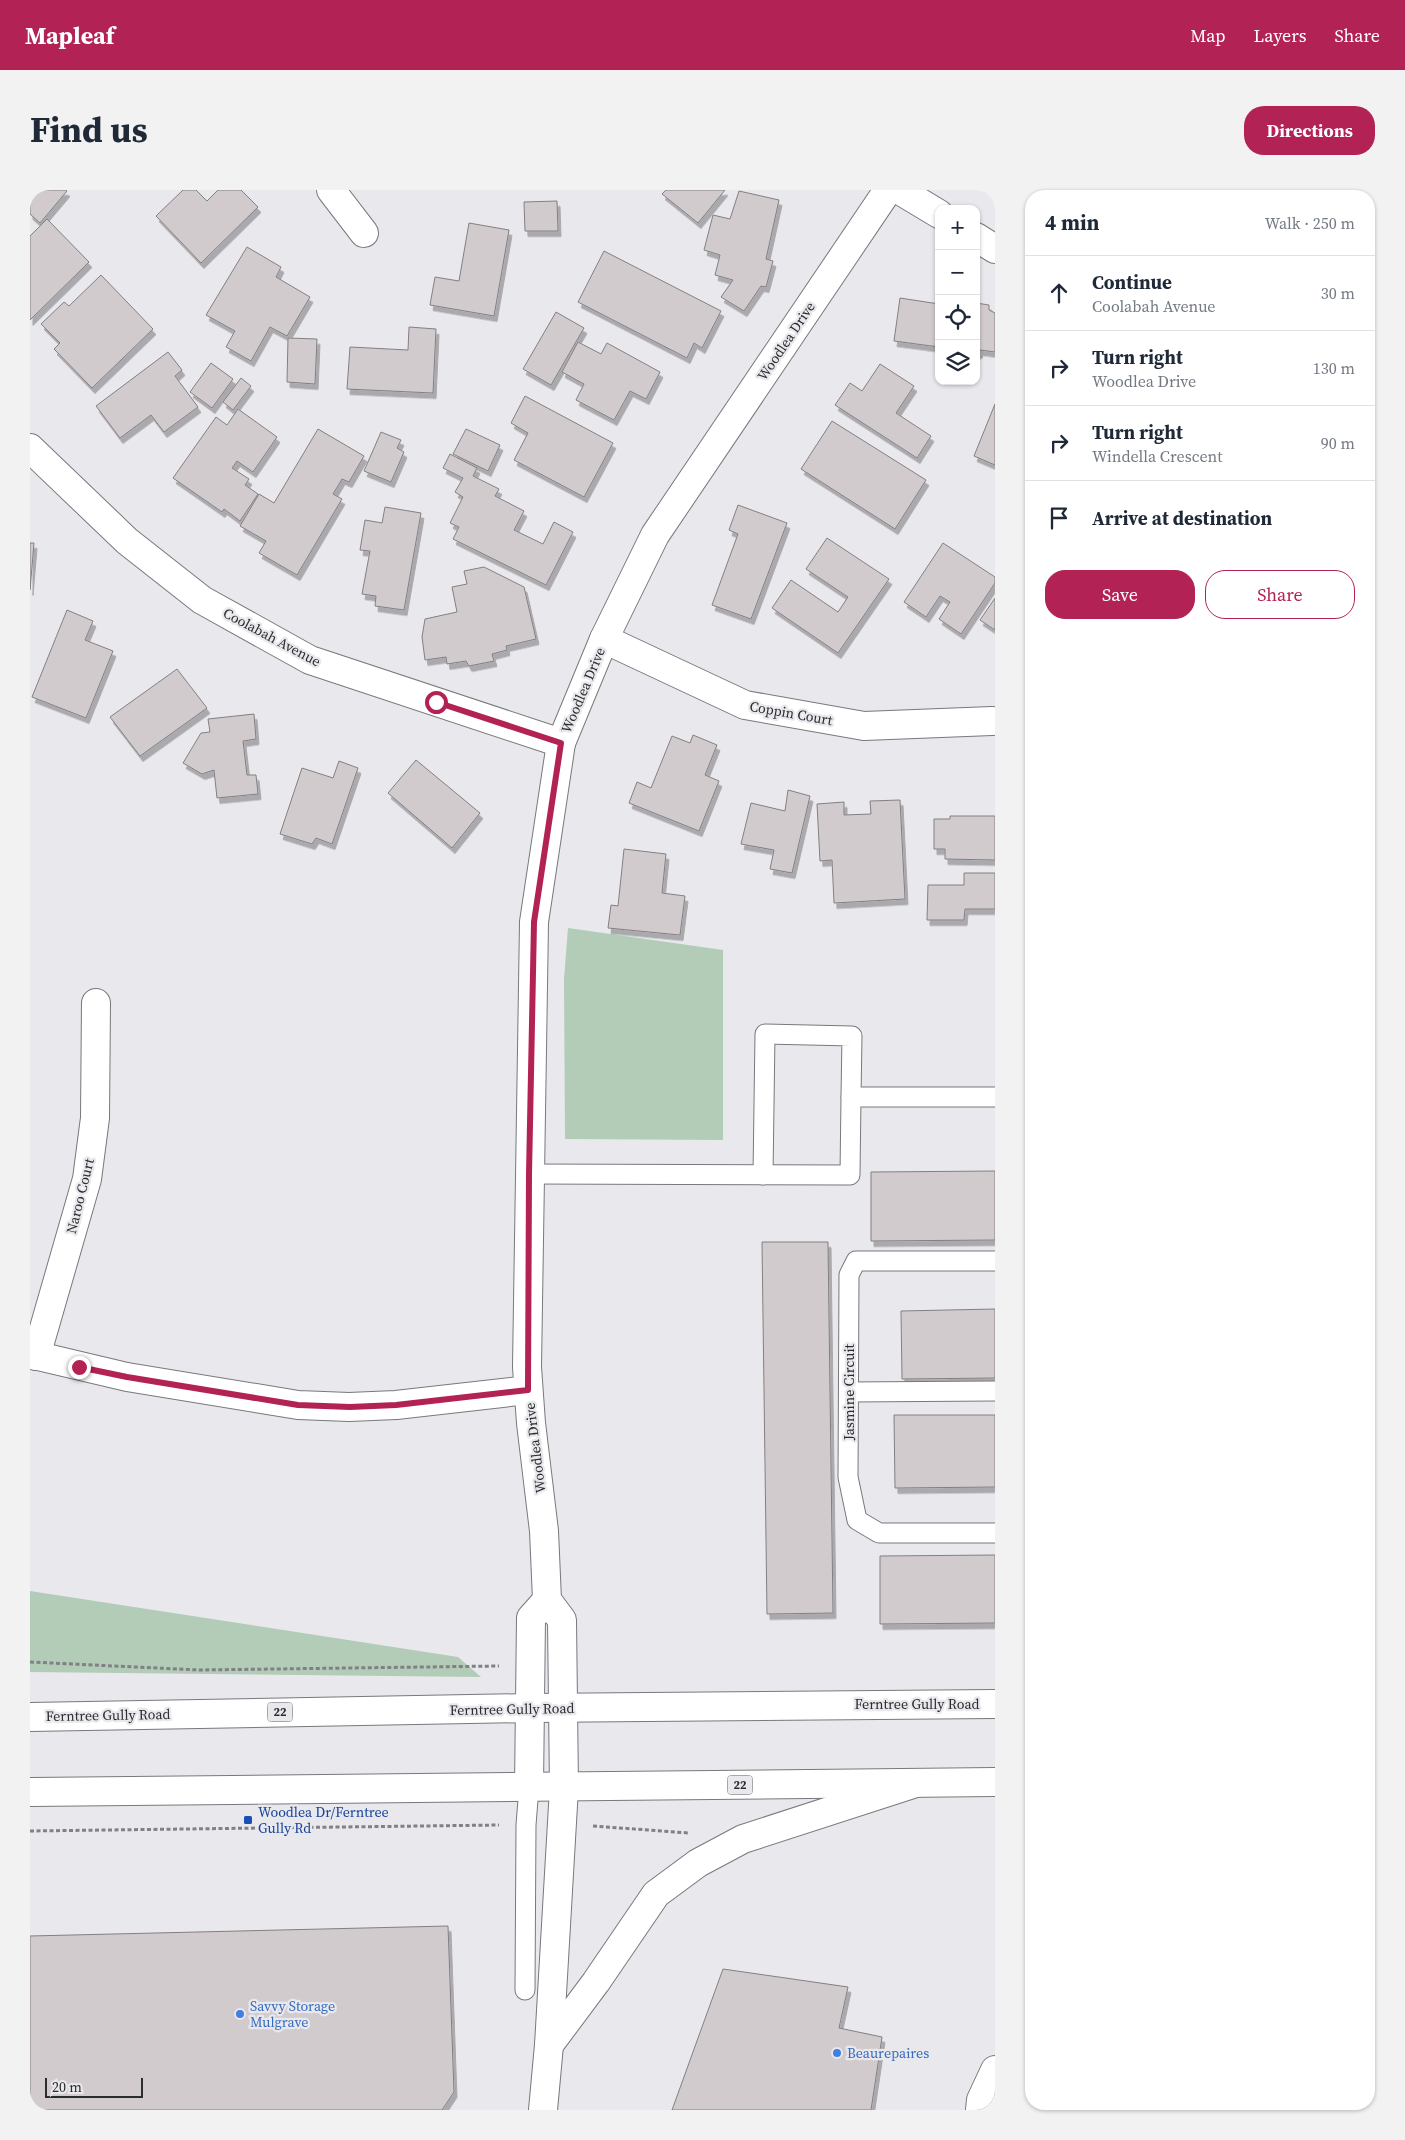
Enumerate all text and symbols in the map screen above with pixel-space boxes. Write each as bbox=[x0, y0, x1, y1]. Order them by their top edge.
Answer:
text: Mapleaf bbox=[25, 19, 115, 52]
text: Map bbox=[1190, 23, 1225, 48]
text: Layers bbox=[1253, 23, 1306, 48]
text: Share bbox=[1334, 23, 1380, 48]
text: Find us bbox=[30, 106, 148, 154]
button: Directions bbox=[1244, 106, 1375, 155]
map controls bbox=[935, 205, 980, 385]
button: + bbox=[935, 205, 980, 250]
text: 4 min bbox=[1045, 208, 1100, 237]
text: Walk · 250 m bbox=[1265, 212, 1355, 234]
button: − bbox=[935, 250, 980, 295]
text: Continue bbox=[1092, 269, 1172, 295]
icon: ahead bbox=[1045, 279, 1073, 307]
text: 30 m bbox=[1321, 282, 1355, 304]
button: locate bbox=[935, 295, 980, 340]
text: Coolabah Avenue bbox=[1092, 295, 1216, 317]
street label: Woodlea Drive bbox=[752, 298, 820, 384]
button: layers bbox=[935, 340, 980, 385]
text: Turn right bbox=[1092, 344, 1183, 370]
icon: right bbox=[1045, 354, 1073, 382]
text: 130 m bbox=[1313, 357, 1355, 379]
text: Woodlea Drive bbox=[1092, 370, 1196, 392]
text: Turn right bbox=[1092, 419, 1183, 445]
icon: right bbox=[1045, 429, 1073, 457]
text: 90 m bbox=[1321, 432, 1355, 454]
text: Windella Crescent bbox=[1092, 445, 1222, 467]
icon: arrive bbox=[1045, 504, 1073, 532]
text: Arrive at destination bbox=[1092, 505, 1272, 531]
button: Save bbox=[1045, 570, 1195, 619]
button: Share bbox=[1205, 570, 1355, 619]
street label: Coolabah Avenue bbox=[220, 603, 324, 671]
street label: Woodlea Drive bbox=[556, 644, 610, 736]
route start bbox=[425, 691, 448, 714]
street label: Coppin Court bbox=[748, 696, 834, 730]
street label: Naroo Court bbox=[61, 1156, 99, 1236]
street label: Jasmine Circuit bbox=[839, 1343, 859, 1441]
route end bbox=[68, 1356, 91, 1379]
street label: Woodlea Drive bbox=[520, 1402, 550, 1494]
street label: Ferntree Gully Road bbox=[855, 1694, 980, 1714]
street label: Ferntree Gully Road bbox=[449, 1698, 575, 1720]
road number: 22 bbox=[268, 1702, 292, 1721]
street label: Ferntree Gully Road bbox=[45, 1704, 171, 1726]
road number: 22 bbox=[728, 1776, 752, 1794]
place label: Woodlea Dr/Ferntree Gully Rd bbox=[258, 1802, 389, 1838]
marker: Woodlea Dr/Ferntree Gully Rd bbox=[242, 1814, 254, 1826]
place label: Savvy Storage Mulgrave bbox=[250, 1996, 335, 2032]
marker: Savvy Storage Mulgrave bbox=[234, 2008, 246, 2020]
place label: Beaurepaires bbox=[847, 2043, 929, 2063]
marker: Beaurepaires bbox=[831, 2047, 843, 2059]
scale bar bbox=[45, 2075, 142, 2098]
text: 20 m bbox=[52, 2077, 82, 2097]

